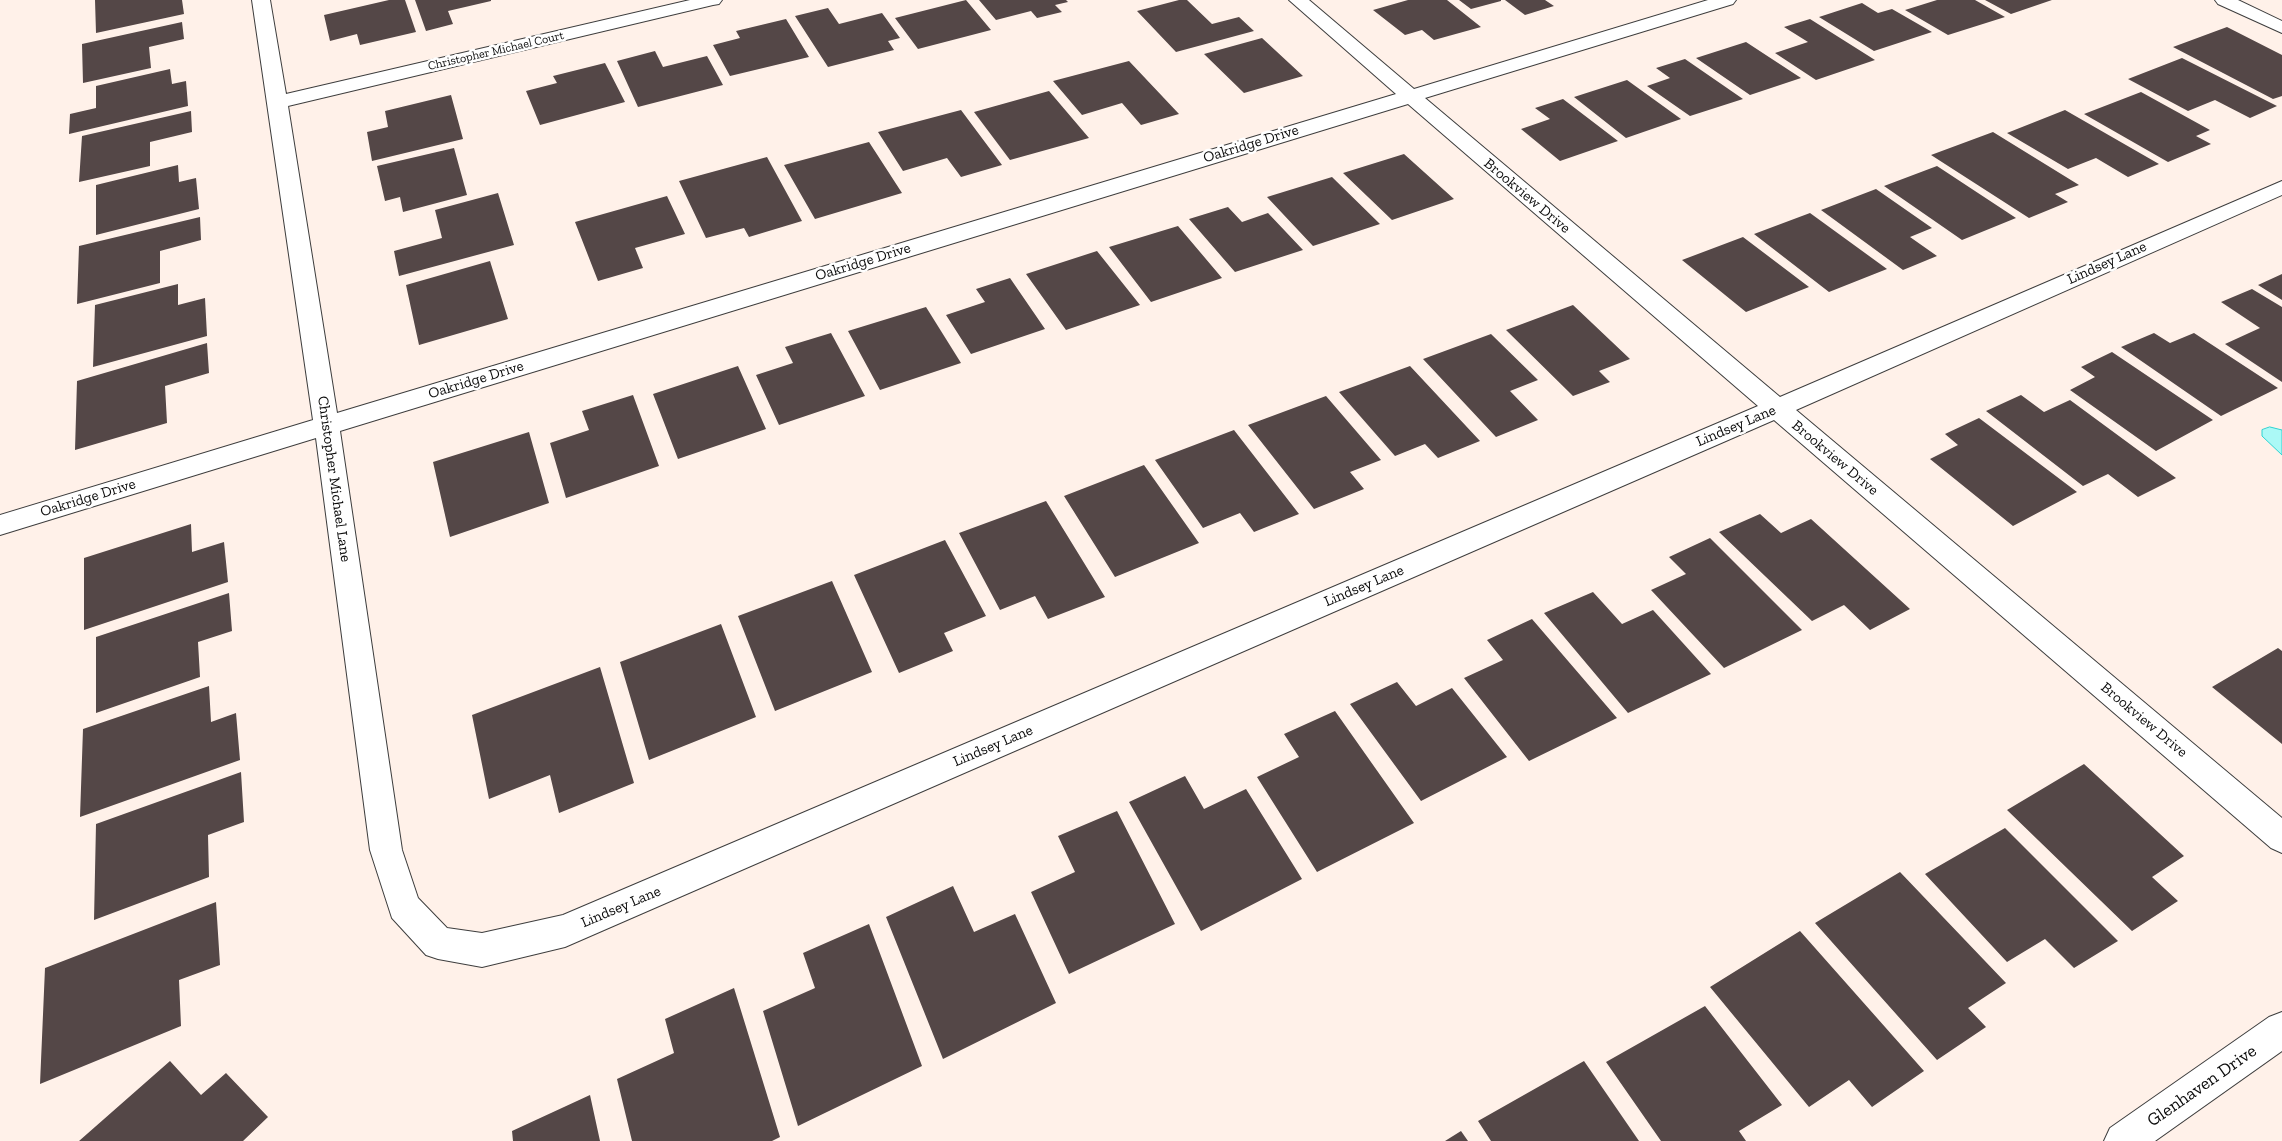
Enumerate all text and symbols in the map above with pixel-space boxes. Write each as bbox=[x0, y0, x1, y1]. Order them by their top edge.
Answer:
street label: Christopher Michael Court bbox=[427, 28, 565, 74]
street label: Oakridge Drive bbox=[1201, 121, 1301, 167]
street label: Brookview Drive bbox=[1480, 155, 1574, 237]
street label: Lindsey Lane bbox=[2065, 238, 2149, 288]
street label: Oakridge Drive bbox=[813, 239, 913, 285]
street label: Oakridge Drive bbox=[426, 357, 526, 403]
street label: Christopher Michael Lane bbox=[313, 395, 355, 563]
street label: Lindsey Lane bbox=[1694, 401, 1778, 451]
street label: Brookview Drive bbox=[1788, 417, 1882, 499]
street label: Oakridge Drive bbox=[38, 475, 138, 521]
street label: Lindsey Lane bbox=[1322, 561, 1406, 611]
street label: Brookview Drive bbox=[2097, 679, 2191, 761]
street label: Lindsey Lane bbox=[951, 721, 1035, 771]
street label: Lindsey Lane bbox=[579, 882, 663, 932]
street label: Glenhaven Drive bbox=[2143, 1040, 2261, 1132]

